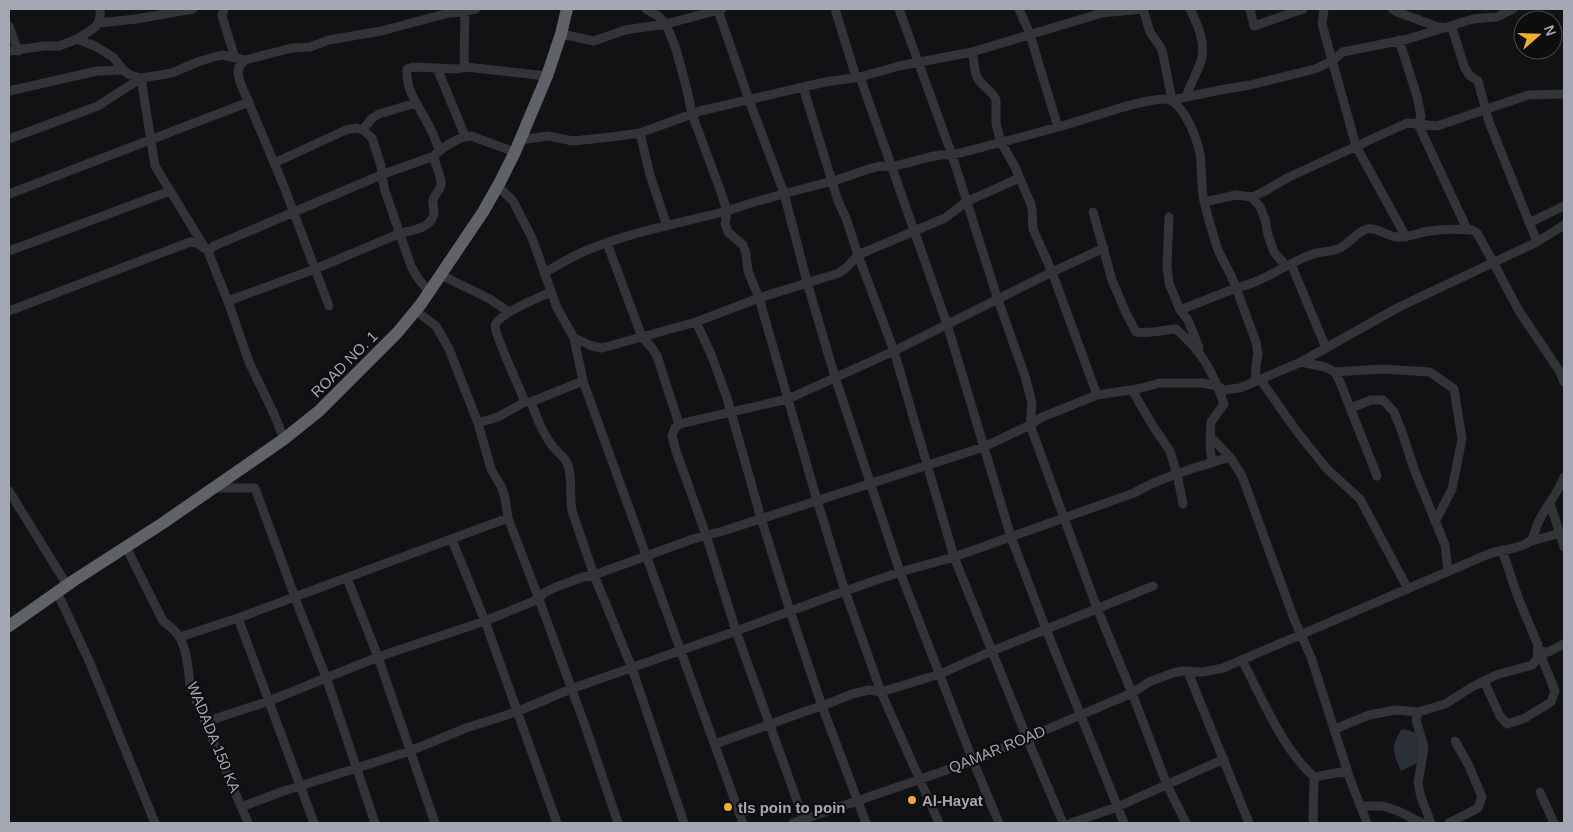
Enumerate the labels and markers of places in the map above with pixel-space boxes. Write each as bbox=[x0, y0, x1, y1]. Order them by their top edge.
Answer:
place label: Al-Hayat bbox=[922, 792, 983, 809]
marker: Al-Hayat bbox=[906, 794, 918, 806]
place label: tls poin to poin bbox=[738, 799, 845, 816]
marker: tls poin to poin bbox=[722, 801, 734, 813]

